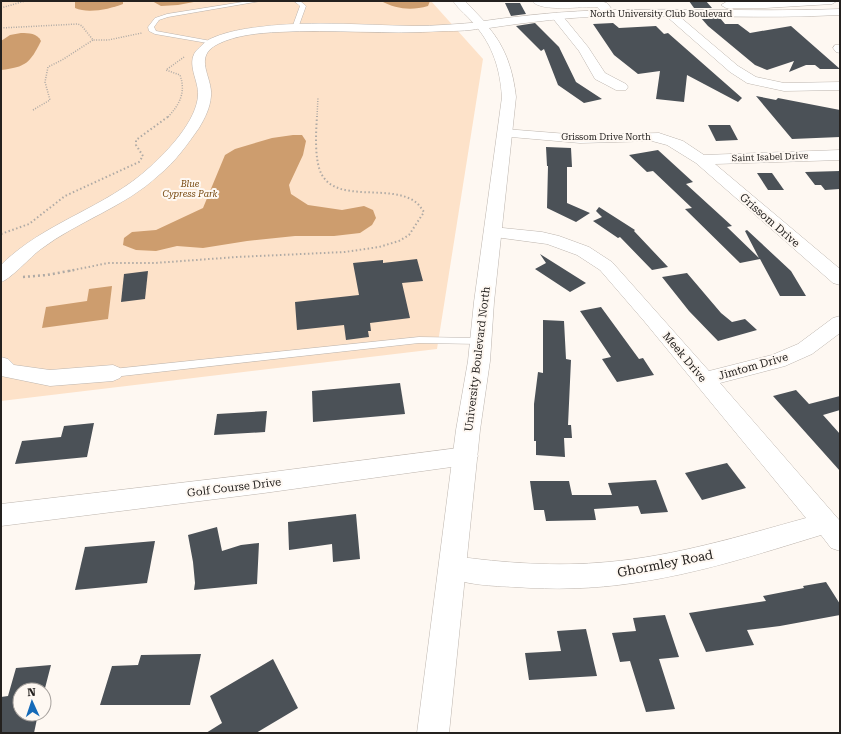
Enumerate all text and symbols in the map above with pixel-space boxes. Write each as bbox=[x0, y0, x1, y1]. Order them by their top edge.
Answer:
street label: North University Club Boulevard bbox=[590, 9, 733, 19]
street label: Grissom Drive North bbox=[561, 132, 651, 142]
street label: Saint Isabel Drive bbox=[732, 151, 808, 163]
park label: Blue Cypress Park bbox=[162, 179, 218, 199]
street label: Grissom Drive bbox=[737, 191, 802, 250]
street label: University Boulevard North bbox=[462, 286, 493, 432]
street label: Meek Drive bbox=[660, 330, 709, 385]
street label: Jimtom Drive bbox=[717, 350, 790, 383]
street label: Golf Course Drive bbox=[186, 475, 282, 500]
street label: Ghormley Road bbox=[616, 547, 715, 580]
north arrow bbox=[12, 682, 52, 722]
text: N bbox=[27, 686, 37, 699]

